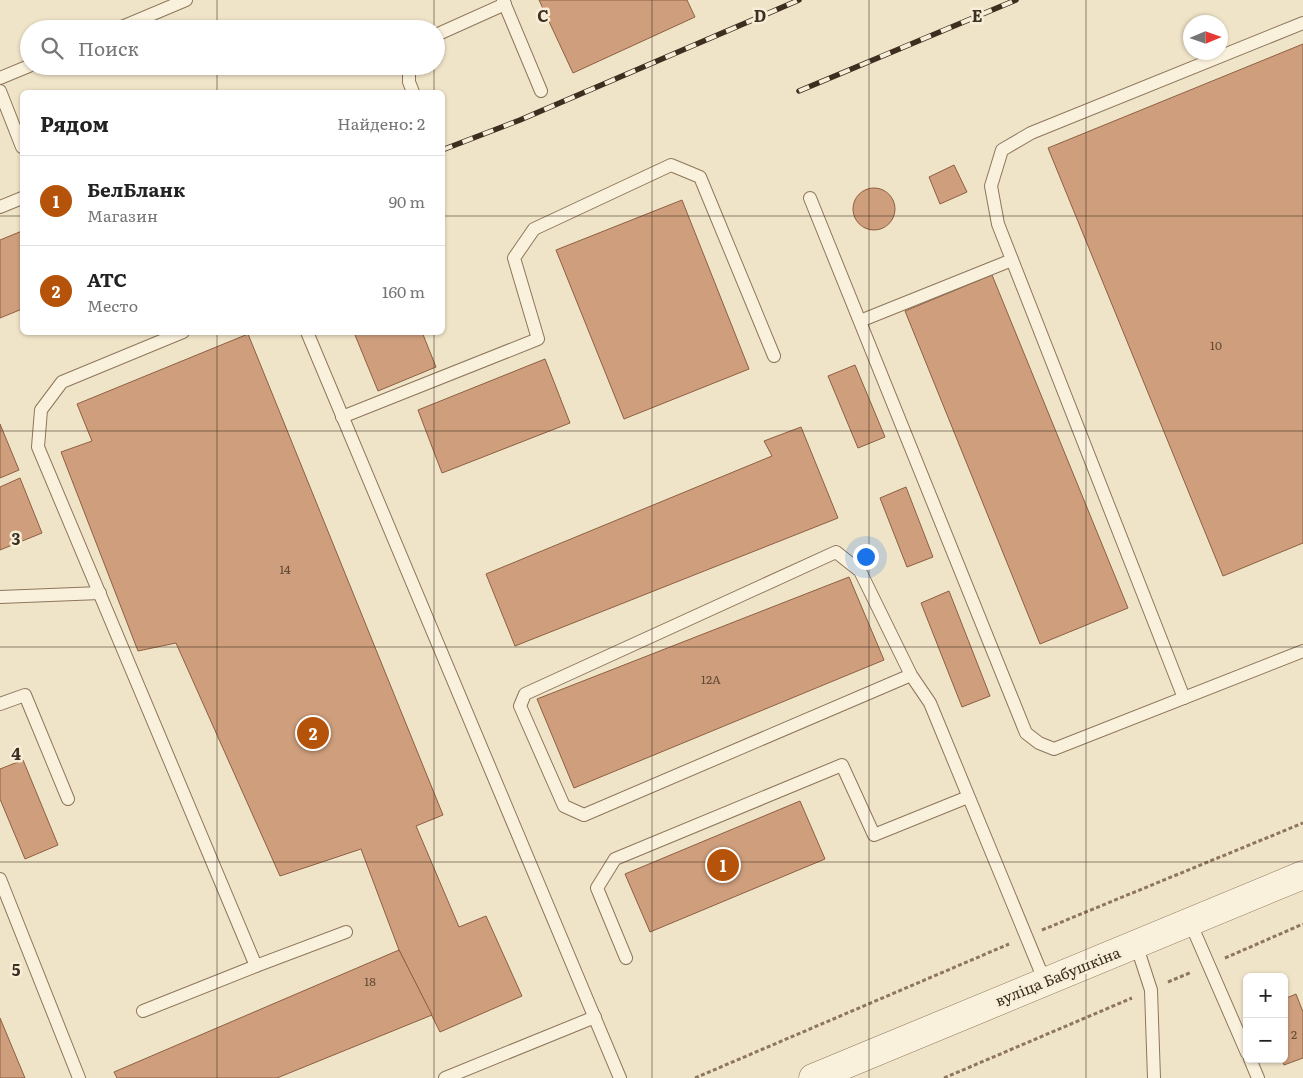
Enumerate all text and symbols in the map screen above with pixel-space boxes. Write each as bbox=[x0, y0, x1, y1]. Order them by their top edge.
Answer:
text: C bbox=[537, 3, 549, 27]
text: D bbox=[754, 3, 766, 27]
text: E bbox=[972, 3, 983, 27]
north arrow bbox=[1183, 15, 1228, 60]
search box bbox=[20, 20, 445, 75]
icon: search bbox=[38, 34, 66, 62]
text: Поиск bbox=[78, 34, 139, 62]
text: Рядом bbox=[40, 107, 109, 138]
text: Найдено: 2 bbox=[337, 111, 425, 135]
text: БелБланк bbox=[87, 175, 185, 203]
text: 1 bbox=[53, 189, 59, 213]
text: 90 m bbox=[389, 189, 425, 213]
text: Магазин bbox=[87, 203, 158, 227]
text: АТС bbox=[87, 265, 127, 293]
text: 2 bbox=[52, 279, 60, 303]
text: 160 m bbox=[382, 279, 425, 303]
text: Место bbox=[87, 293, 138, 317]
house number: 10 bbox=[1210, 336, 1222, 354]
text: 3 bbox=[12, 526, 21, 550]
your location bbox=[853, 544, 879, 570]
house number: 14 bbox=[279, 560, 291, 578]
house number: 12А bbox=[701, 670, 721, 688]
pin: 2 bbox=[297, 714, 329, 752]
text: 4 bbox=[11, 741, 21, 765]
pin: 1 bbox=[707, 846, 739, 884]
street label: вуліца Бабушкіна bbox=[991, 940, 1125, 1011]
text: 5 bbox=[12, 957, 21, 981]
house number: 18 bbox=[364, 972, 376, 990]
map controls bbox=[1243, 973, 1288, 1063]
button: + bbox=[1243, 973, 1288, 1018]
button: − bbox=[1243, 1018, 1288, 1063]
house number: 2 bbox=[1291, 1025, 1297, 1043]

